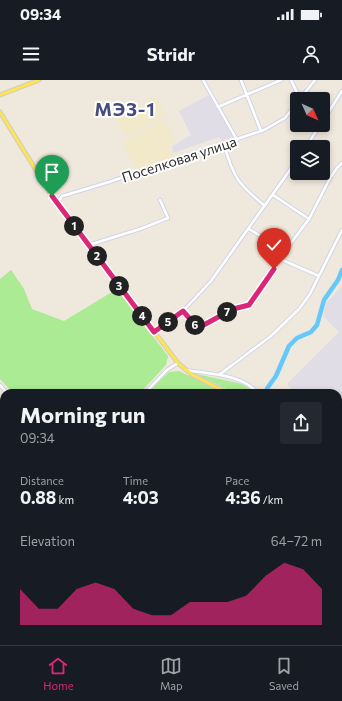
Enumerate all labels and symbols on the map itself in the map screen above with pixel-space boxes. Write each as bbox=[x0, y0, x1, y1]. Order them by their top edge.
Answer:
north arrow bbox=[290, 92, 330, 132]
district label: МЭЗ-1 bbox=[94, 98, 156, 120]
street label: Поселковая улица bbox=[119, 132, 239, 186]
pin bbox=[35, 155, 69, 196]
pin: 1 bbox=[64, 216, 84, 236]
pin bbox=[257, 228, 291, 269]
pin: 2 bbox=[87, 246, 107, 266]
pin: 3 bbox=[109, 276, 129, 296]
pin: 7 bbox=[217, 302, 237, 322]
pin: 4 bbox=[132, 306, 152, 326]
pin: 5 bbox=[158, 312, 178, 332]
pin: 6 bbox=[185, 315, 205, 335]

